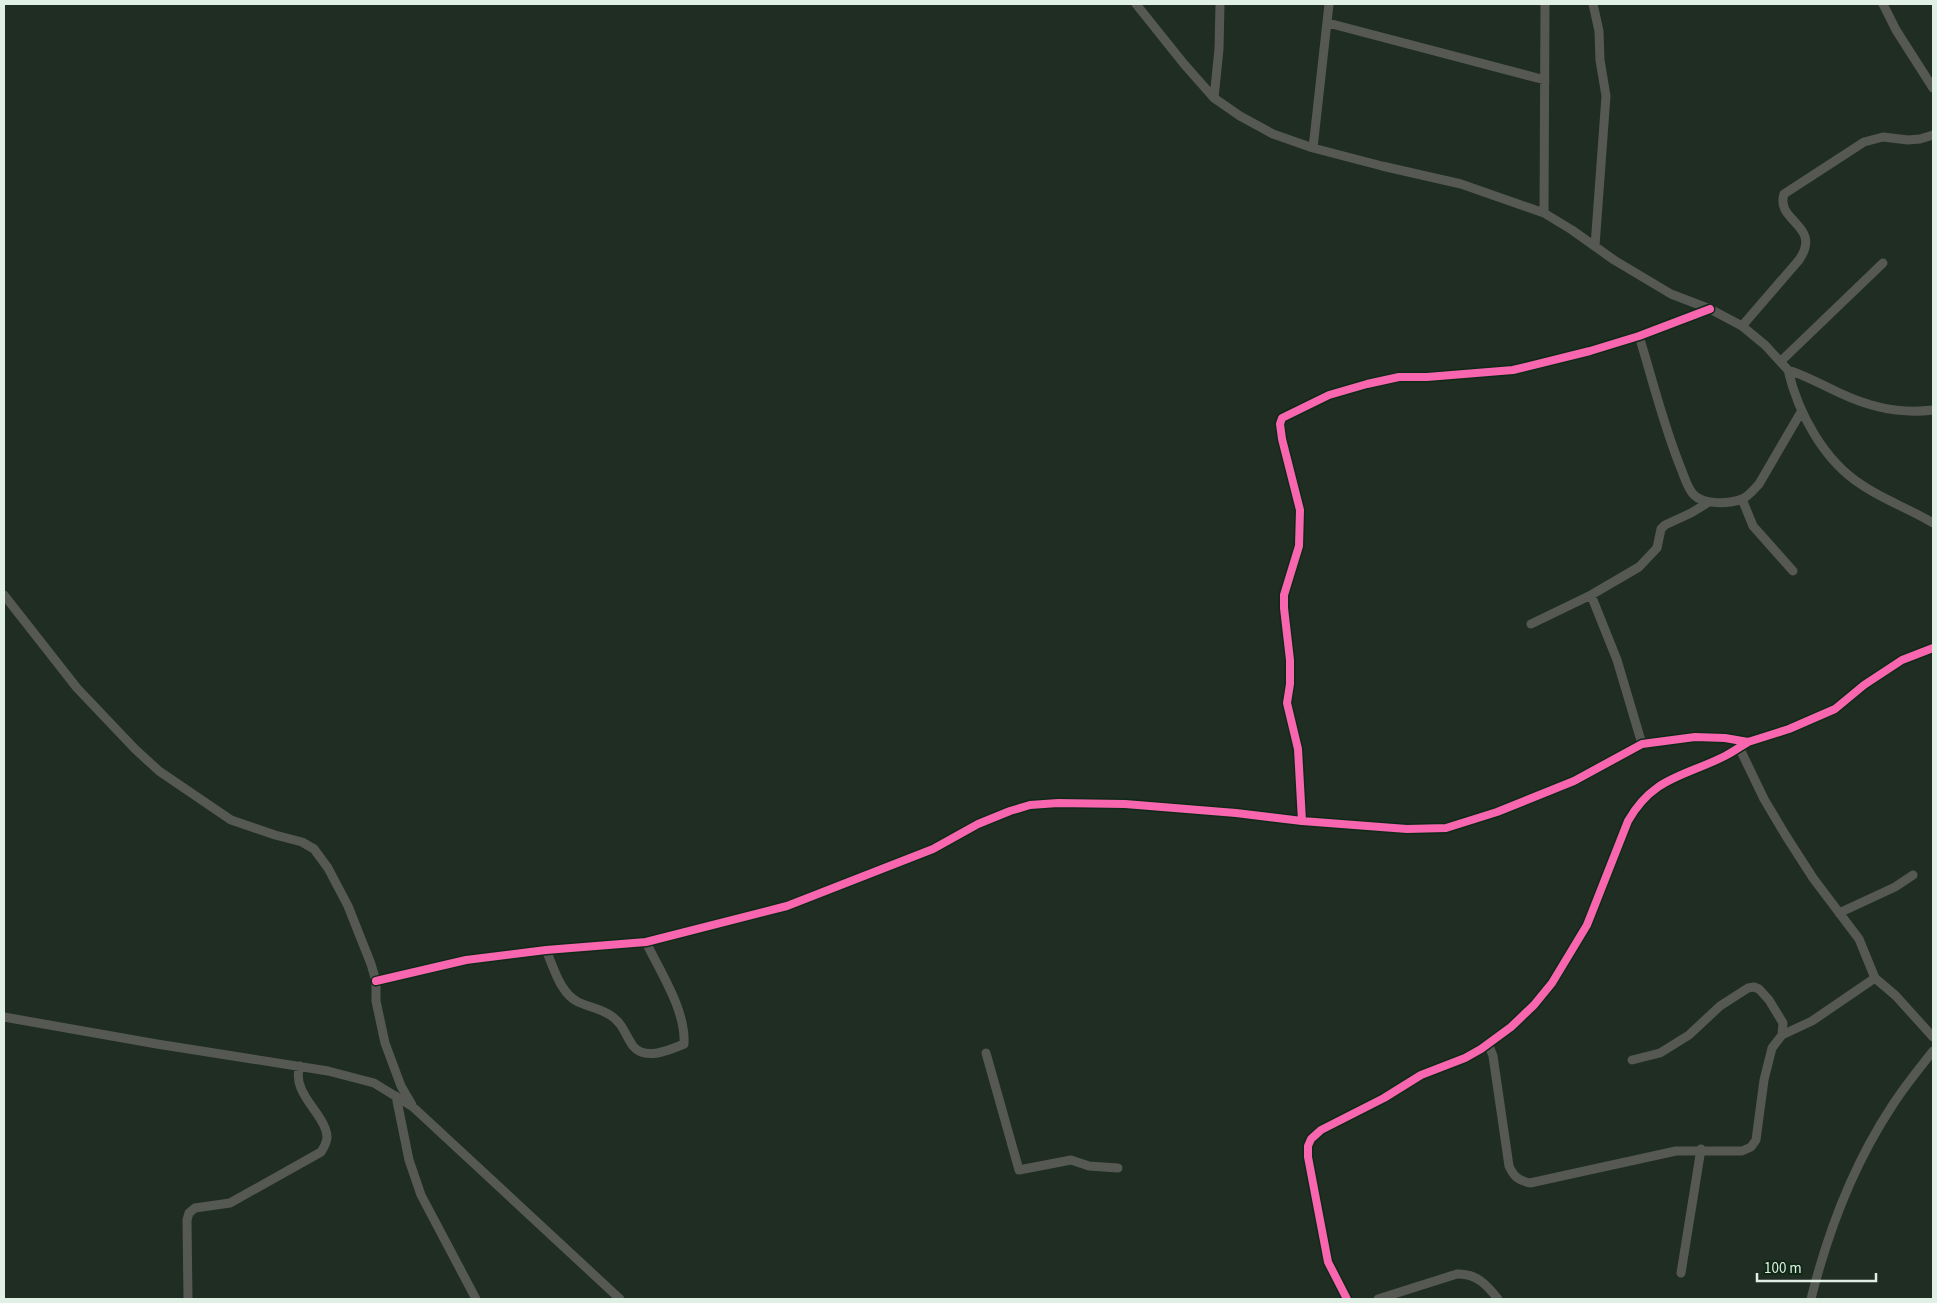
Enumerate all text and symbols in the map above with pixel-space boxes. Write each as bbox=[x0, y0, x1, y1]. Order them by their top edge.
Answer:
scale bar bbox=[1757, 1250, 1876, 1282]
text: 100 m bbox=[1764, 1258, 1802, 1279]

